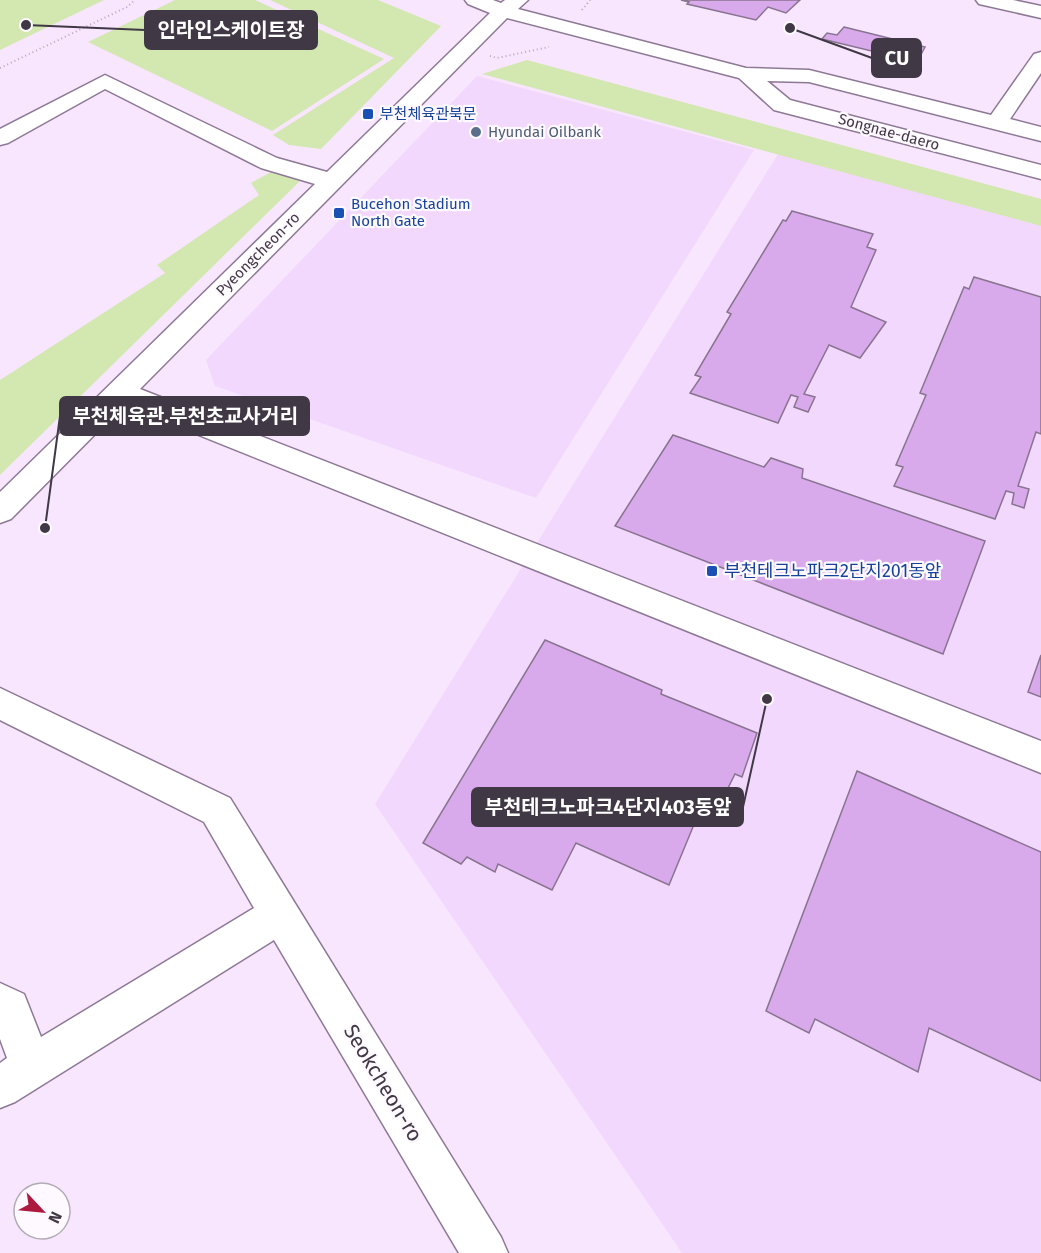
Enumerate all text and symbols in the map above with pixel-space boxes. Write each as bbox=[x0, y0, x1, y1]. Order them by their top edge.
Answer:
callout: 인라인스케이트장 bbox=[145, 11, 317, 49]
text: 인라인스케이트장 bbox=[157, 18, 305, 42]
callout: CU bbox=[872, 39, 921, 77]
text: CU bbox=[885, 46, 909, 70]
place label: 부천체육관북문 bbox=[380, 105, 477, 123]
marker: 부천체육관북문 bbox=[361, 107, 375, 121]
street label: Songnae-daero bbox=[836, 110, 942, 154]
place label: Hyundai Oilbank bbox=[488, 123, 601, 141]
marker: Hyundai Oilbank bbox=[469, 125, 483, 139]
place label: Bucehon Stadium North Gate bbox=[351, 195, 471, 230]
marker: Bucehon Stadium North Gate bbox=[332, 206, 346, 220]
street label: Pyeongcheon-ro bbox=[212, 208, 304, 300]
callout: 부천체육관.부천초교사거리 bbox=[60, 397, 309, 435]
text: 부천체육관.부천초교사거리 bbox=[72, 404, 298, 428]
place label: 부천테크노파크2단지201동앞 bbox=[724, 560, 941, 582]
marker: 부천테크노파크2단지201동앞 bbox=[705, 564, 719, 578]
callout: 부천테크노파크4단지403동앞 bbox=[472, 788, 743, 826]
text: 부천테크노파크4단지403동앞 bbox=[485, 795, 732, 819]
street label: Seokcheon-ro bbox=[338, 1020, 428, 1146]
north arrow bbox=[12, 1181, 72, 1241]
text: N bbox=[44, 1208, 66, 1226]

